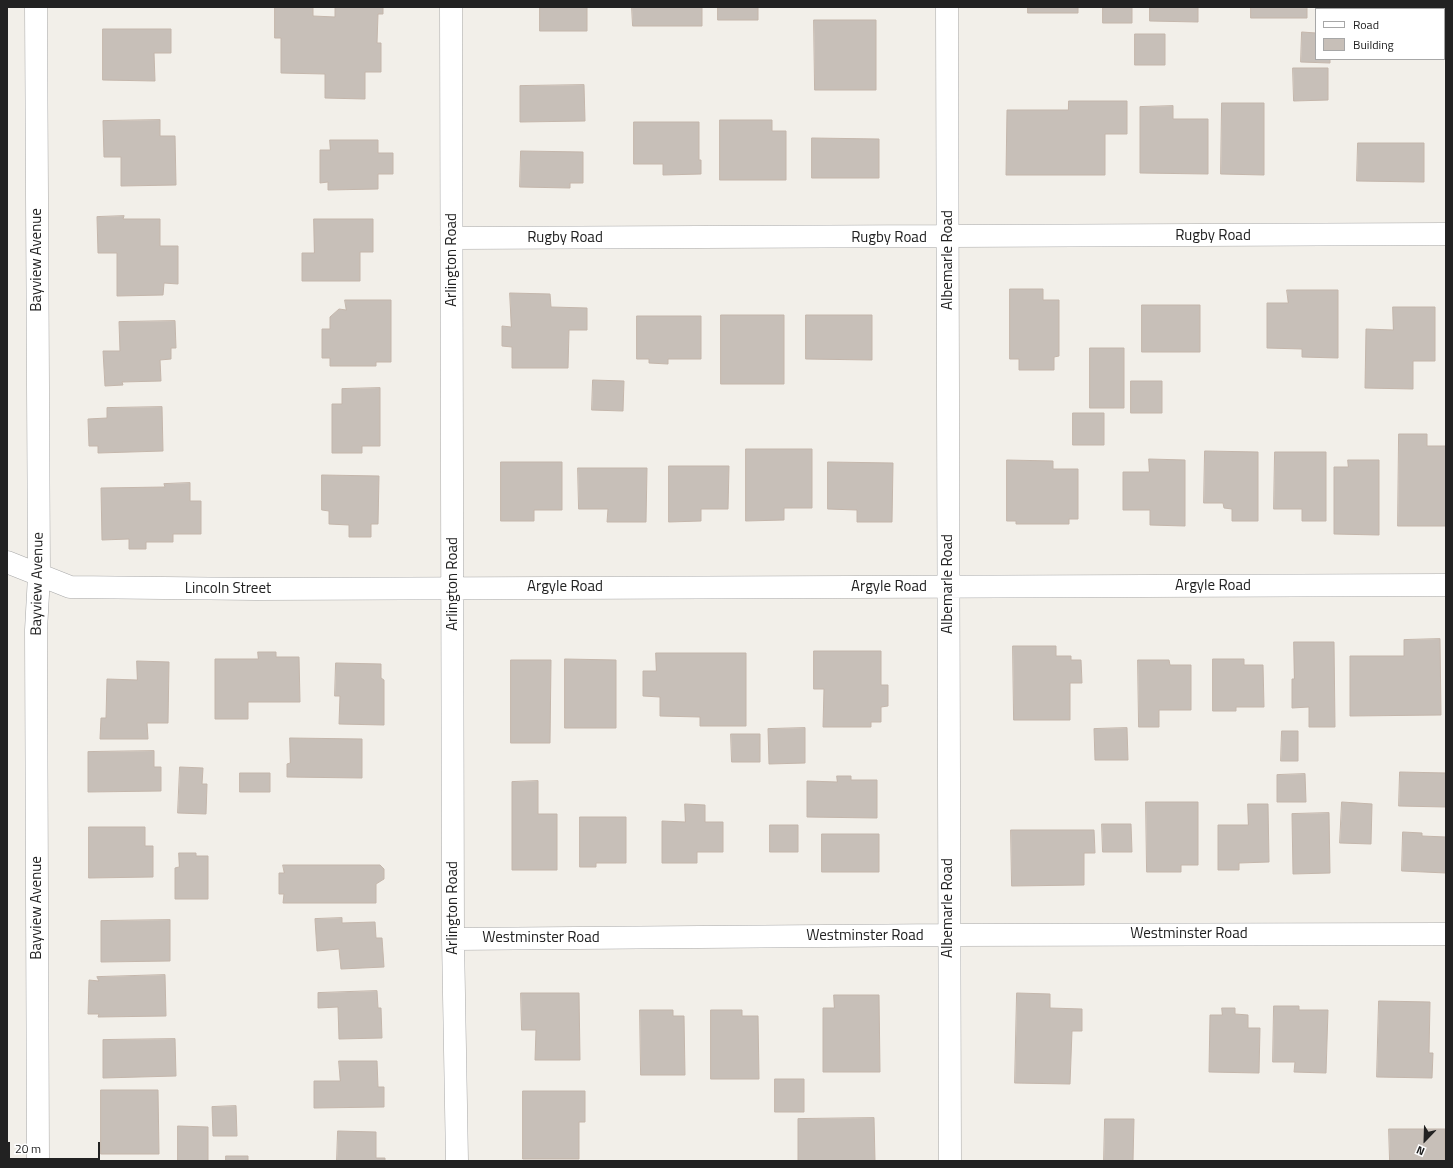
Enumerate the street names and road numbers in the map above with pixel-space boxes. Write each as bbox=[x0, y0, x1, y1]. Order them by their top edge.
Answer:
street label: Bayview Avenue bbox=[28, 208, 46, 312]
street label: Albemarle Road bbox=[939, 210, 957, 310]
street label: Arlington Road bbox=[443, 213, 461, 307]
street label: Rugby Road bbox=[1175, 227, 1251, 245]
street label: Rugby Road bbox=[527, 229, 603, 247]
street label: Rugby Road bbox=[851, 229, 927, 247]
street label: Bayview Avenue bbox=[28, 532, 48, 636]
street label: Albemarle Road bbox=[939, 534, 957, 634]
street label: Arlington Road bbox=[444, 537, 462, 631]
street label: Argyle Road bbox=[1175, 577, 1251, 595]
street label: Argyle Road bbox=[527, 578, 603, 596]
street label: Argyle Road bbox=[851, 578, 927, 596]
street label: Lincoln Street bbox=[185, 580, 271, 598]
street label: Bayview Avenue bbox=[28, 856, 46, 960]
street label: Albemarle Road bbox=[939, 858, 957, 958]
street label: Arlington Road bbox=[444, 861, 462, 955]
street label: Westminster Road bbox=[1130, 925, 1248, 943]
street label: Westminster Road bbox=[806, 927, 924, 945]
street label: Westminster Road bbox=[482, 929, 600, 947]

